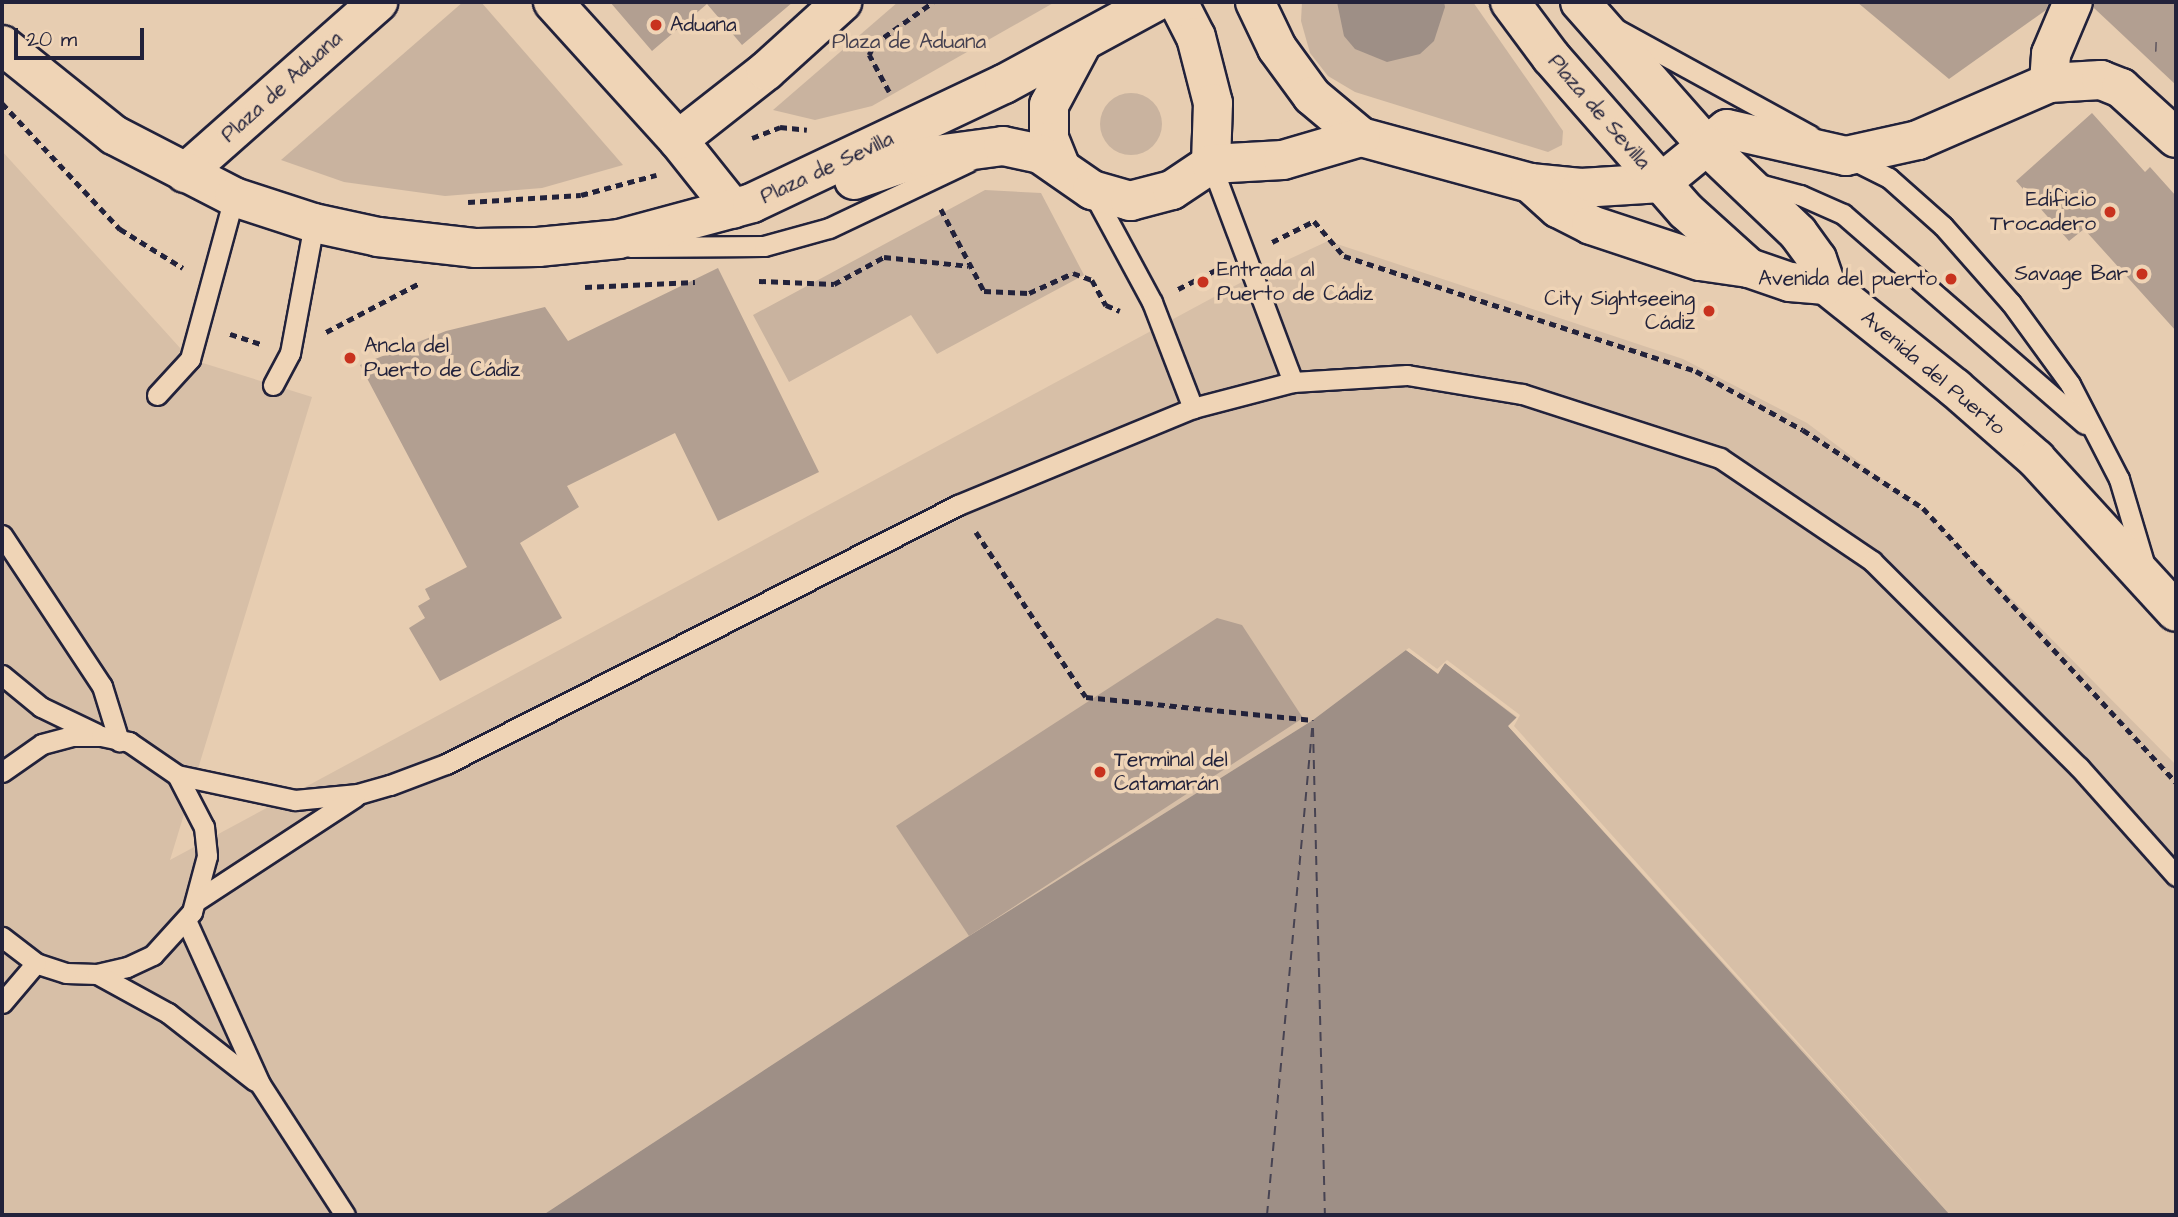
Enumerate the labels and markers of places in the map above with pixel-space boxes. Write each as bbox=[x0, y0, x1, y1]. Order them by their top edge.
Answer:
place label: Aduana bbox=[670, 12, 737, 38]
marker: Aduana bbox=[648, 17, 664, 33]
place label: Edificio Trocadero bbox=[1990, 187, 2096, 237]
marker: Edificio Trocadero bbox=[2102, 204, 2118, 220]
place label: Entrada al Puerto de Cádiz bbox=[1217, 257, 1373, 307]
place label: Savage Bar bbox=[2014, 261, 2128, 287]
place label: Avenida del puerto bbox=[1758, 266, 1937, 292]
marker: Savage Bar bbox=[2134, 266, 2150, 282]
marker: Avenida del puerto bbox=[1943, 271, 1959, 287]
marker: Entrada al Puerto de Cádiz bbox=[1195, 274, 1211, 290]
place label: City Sightseeing Cádiz bbox=[1544, 286, 1695, 336]
marker: City Sightseeing Cádiz bbox=[1701, 303, 1717, 319]
place label: Ancla del Puerto de Cádiz bbox=[364, 333, 520, 383]
marker: Ancla del Puerto de Cádiz bbox=[342, 350, 358, 366]
place label: Terminal del Catamarán bbox=[1114, 747, 1228, 797]
marker: Terminal del Catamarán bbox=[1092, 764, 1108, 780]

